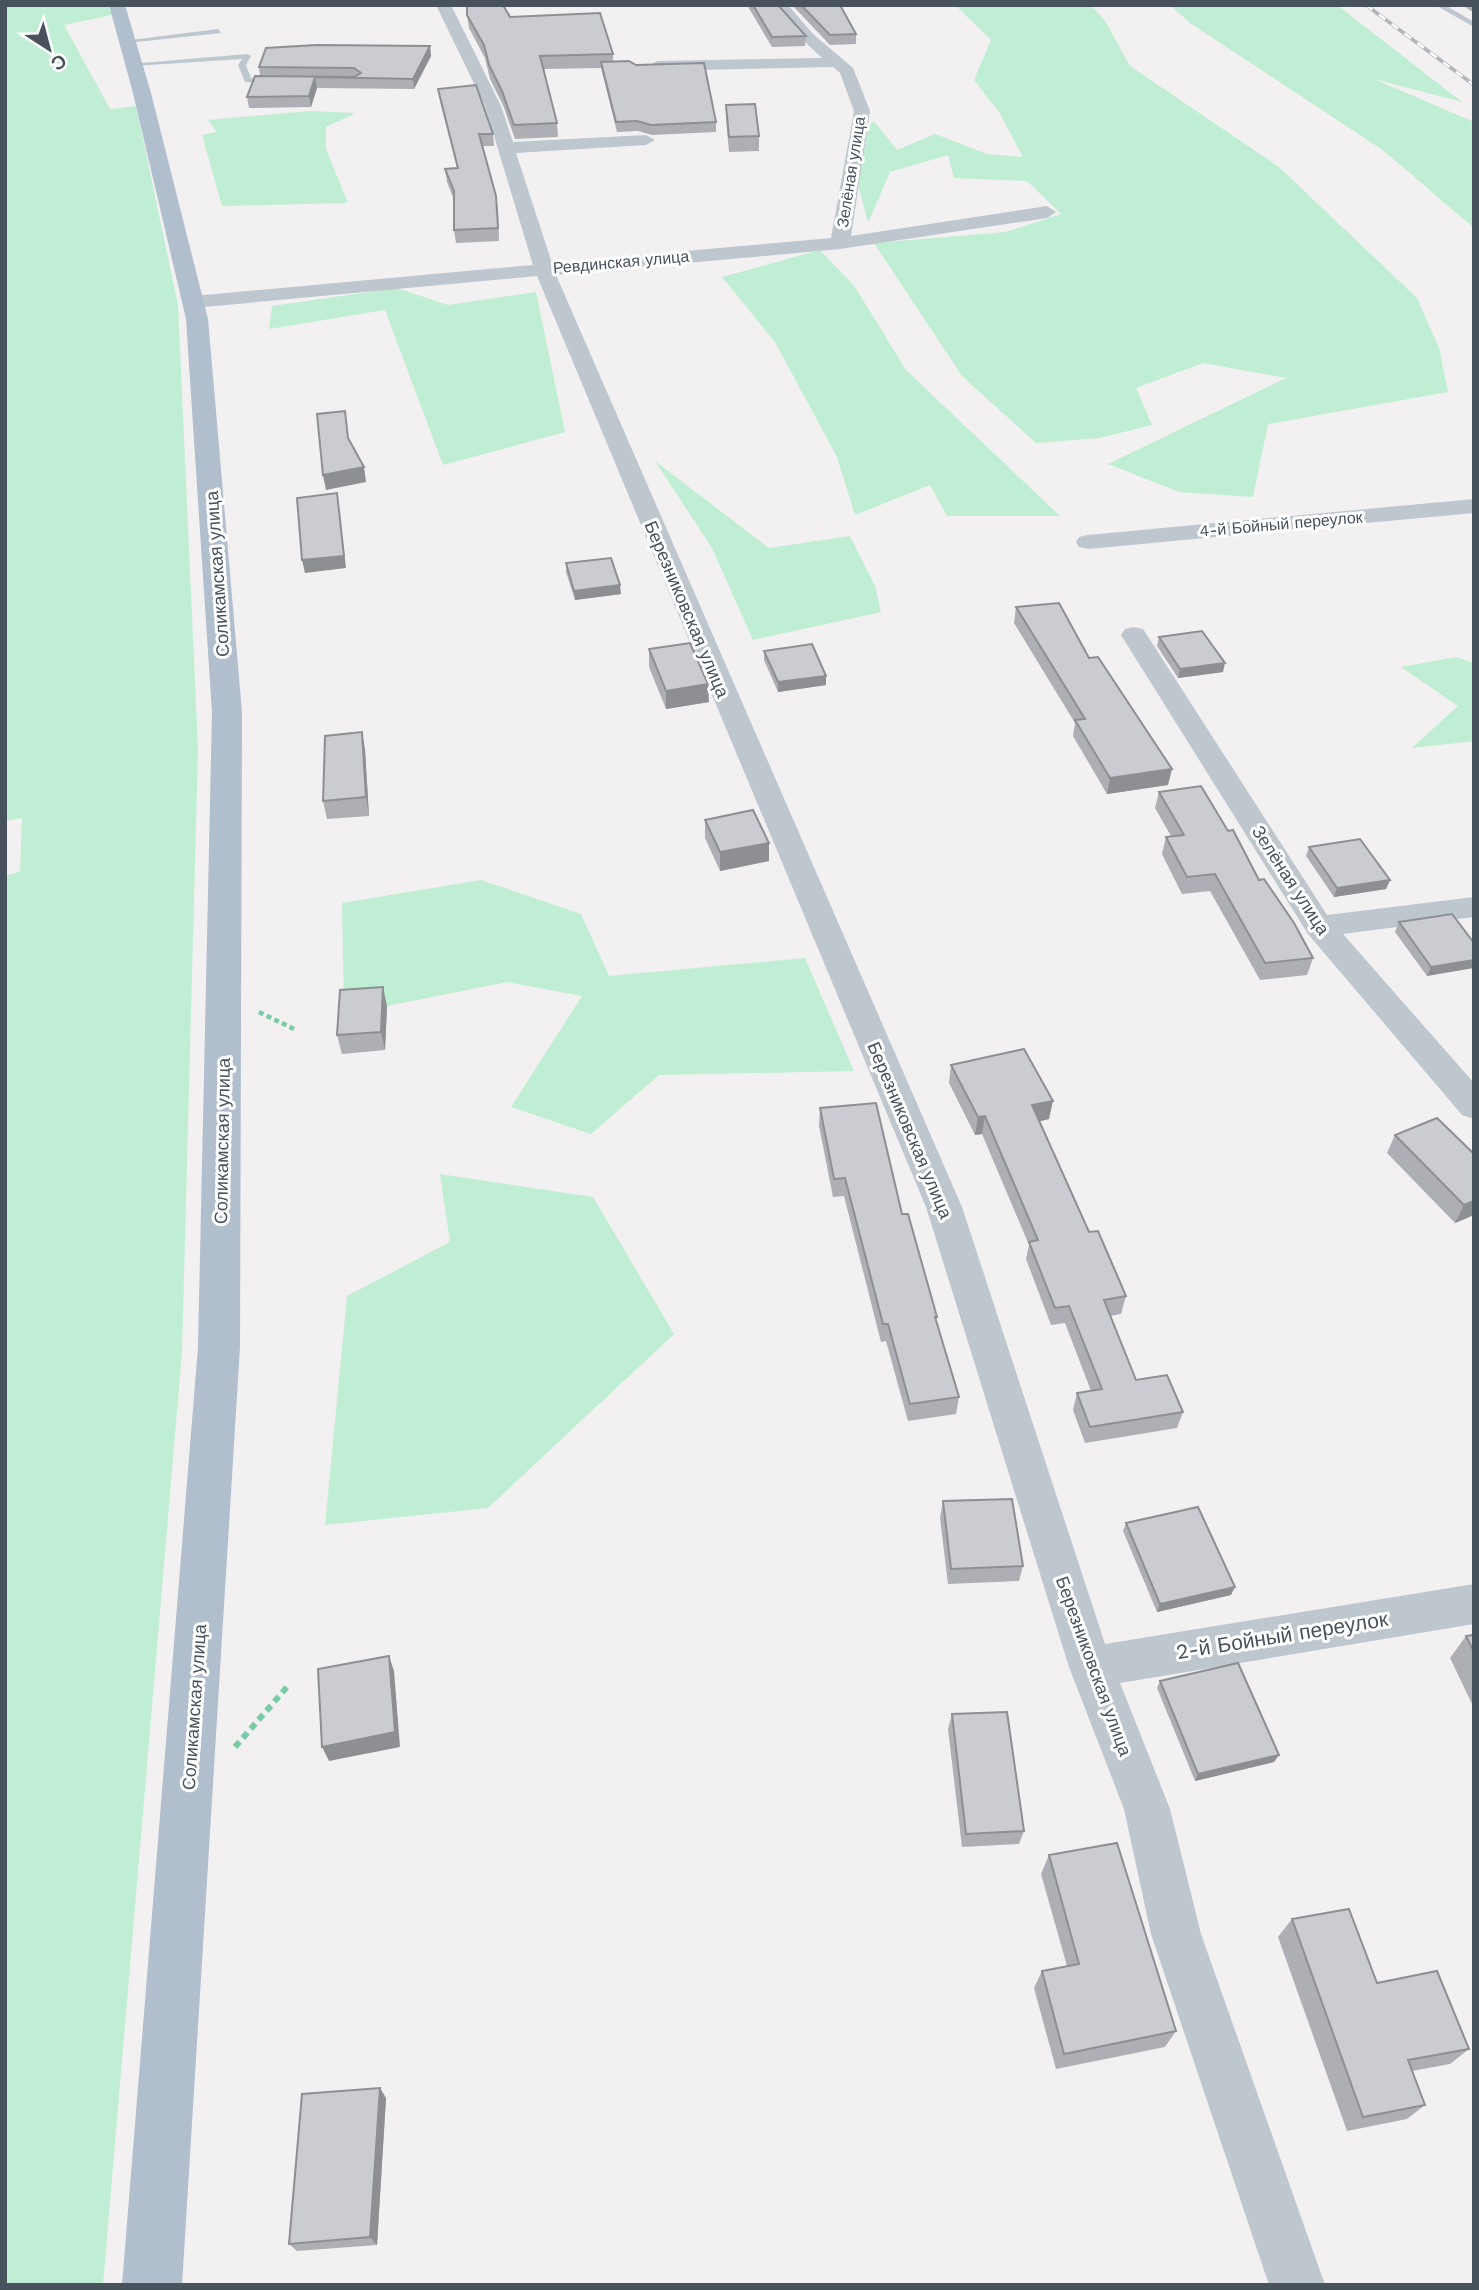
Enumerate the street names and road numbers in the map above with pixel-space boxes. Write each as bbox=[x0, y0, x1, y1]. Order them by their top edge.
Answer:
street label: Зелёная улица bbox=[833, 115, 869, 229]
street label: Ревдинская улица bbox=[552, 247, 690, 277]
street label: Соликамская улица bbox=[201, 489, 233, 658]
street label: 4-й Бойный переулок bbox=[1199, 507, 1364, 541]
street label: Березниковская улица bbox=[640, 518, 734, 701]
street label: Зелёная улица bbox=[1248, 821, 1335, 939]
street label: Березниковская улица bbox=[863, 1039, 957, 1222]
street label: Соликамская улица bbox=[210, 1057, 234, 1224]
street label: Березниковская улица bbox=[1052, 1573, 1137, 1760]
street label: 2-й Бойный переулок bbox=[1174, 1606, 1390, 1664]
street label: Соликамская улица bbox=[178, 1622, 210, 1791]

